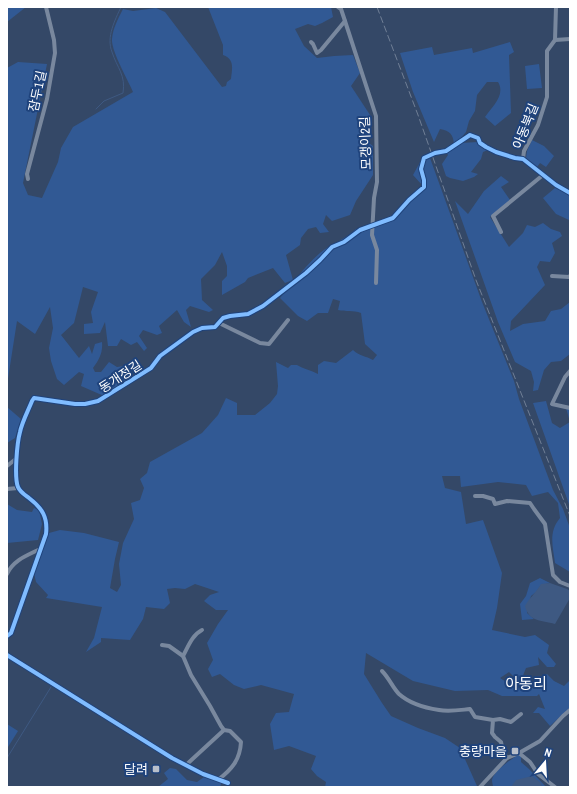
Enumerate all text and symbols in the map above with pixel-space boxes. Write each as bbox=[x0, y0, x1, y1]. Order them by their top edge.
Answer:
street label: 잠두1길 bbox=[25, 69, 50, 113]
street label: 아동북길 bbox=[509, 101, 542, 152]
street label: 모갱이2길 bbox=[356, 116, 375, 170]
street label: 동개정길 bbox=[96, 356, 145, 397]
district label: 아동리 bbox=[505, 673, 547, 694]
north arrow bbox=[525, 742, 565, 782]
place label: 충량마을 bbox=[459, 743, 507, 760]
text: N bbox=[543, 745, 553, 760]
marker: 충량마을 bbox=[510, 746, 520, 756]
place label: 달려 bbox=[124, 761, 148, 778]
marker: 달려 bbox=[151, 764, 161, 774]

